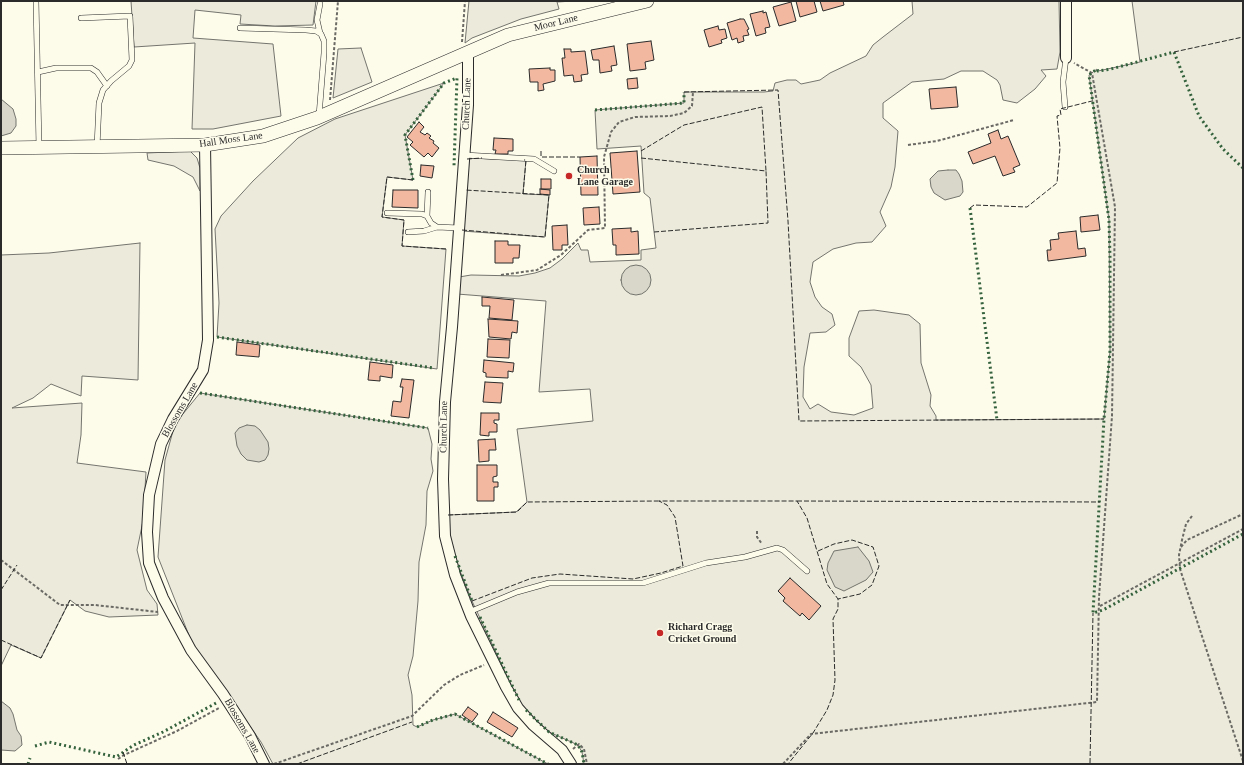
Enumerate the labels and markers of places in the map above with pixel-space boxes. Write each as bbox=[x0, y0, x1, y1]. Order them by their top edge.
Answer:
place label: Church Lane Garage bbox=[577, 164, 633, 188]
marker: Church Lane Garage bbox=[564, 171, 574, 181]
place label: Richard Cragg Cricket Ground bbox=[668, 621, 736, 644]
marker: Richard Cragg Cricket Ground bbox=[655, 628, 665, 638]

